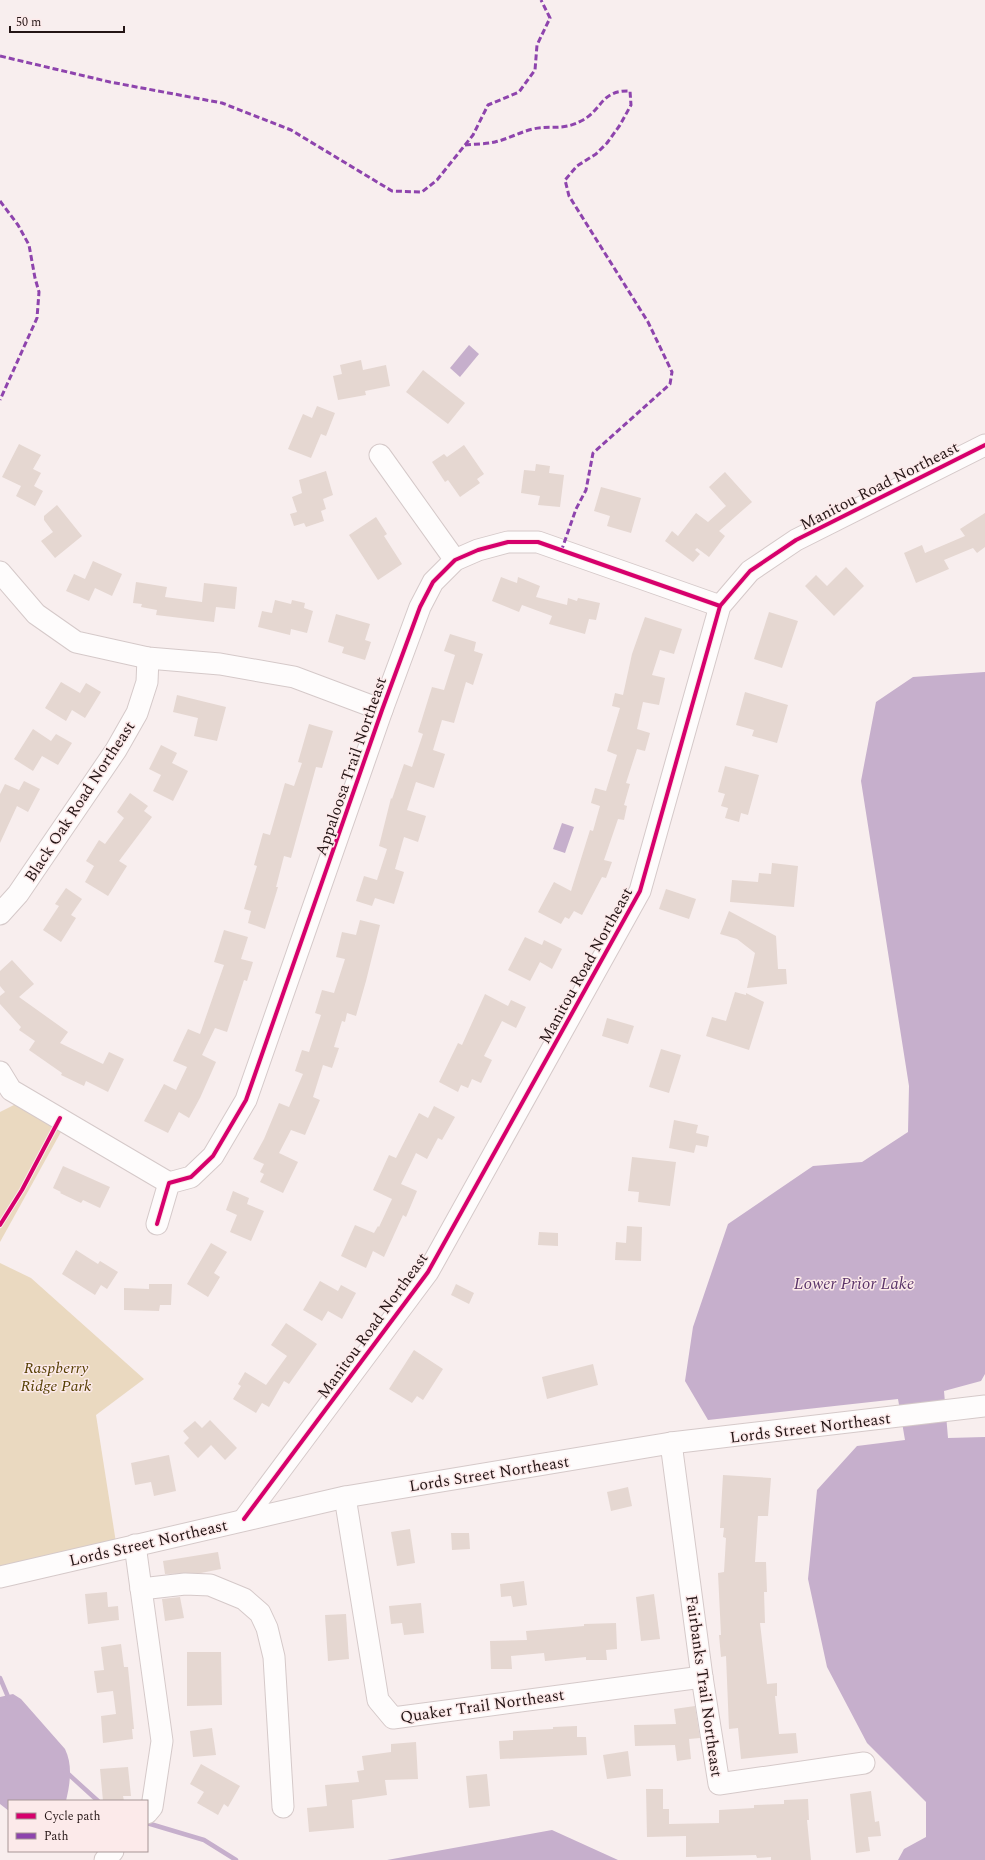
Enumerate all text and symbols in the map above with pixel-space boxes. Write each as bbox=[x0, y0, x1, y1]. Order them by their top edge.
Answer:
scale bar bbox=[10, 8, 124, 34]
text: 50 m bbox=[16, 13, 41, 32]
street label: Manitou Road Northeast bbox=[796, 435, 963, 536]
street label: Appaloosa Trail Northeast bbox=[309, 673, 393, 859]
street label: Black Oak Road Northeast bbox=[19, 716, 141, 887]
street label: Manitou Road Northeast bbox=[533, 883, 639, 1048]
street label: Manitou Road Northeast bbox=[311, 1247, 434, 1404]
water label: Lower Prior Lake bbox=[794, 1271, 914, 1297]
park label: Raspberry Ridge Park bbox=[20, 1356, 92, 1398]
street label: Lords Street Northeast bbox=[728, 1406, 892, 1450]
street label: Lords Street Northeast bbox=[407, 1449, 571, 1498]
street label: Lords Street Northeast bbox=[67, 1513, 230, 1573]
street label: Fairbanks Trail Northeast bbox=[679, 1594, 729, 1779]
street label: Quaker Trail Northeast bbox=[399, 1683, 566, 1729]
legend bbox=[8, 1800, 148, 1852]
text: Cycle path bbox=[44, 1807, 101, 1826]
text: Path bbox=[44, 1827, 69, 1846]

